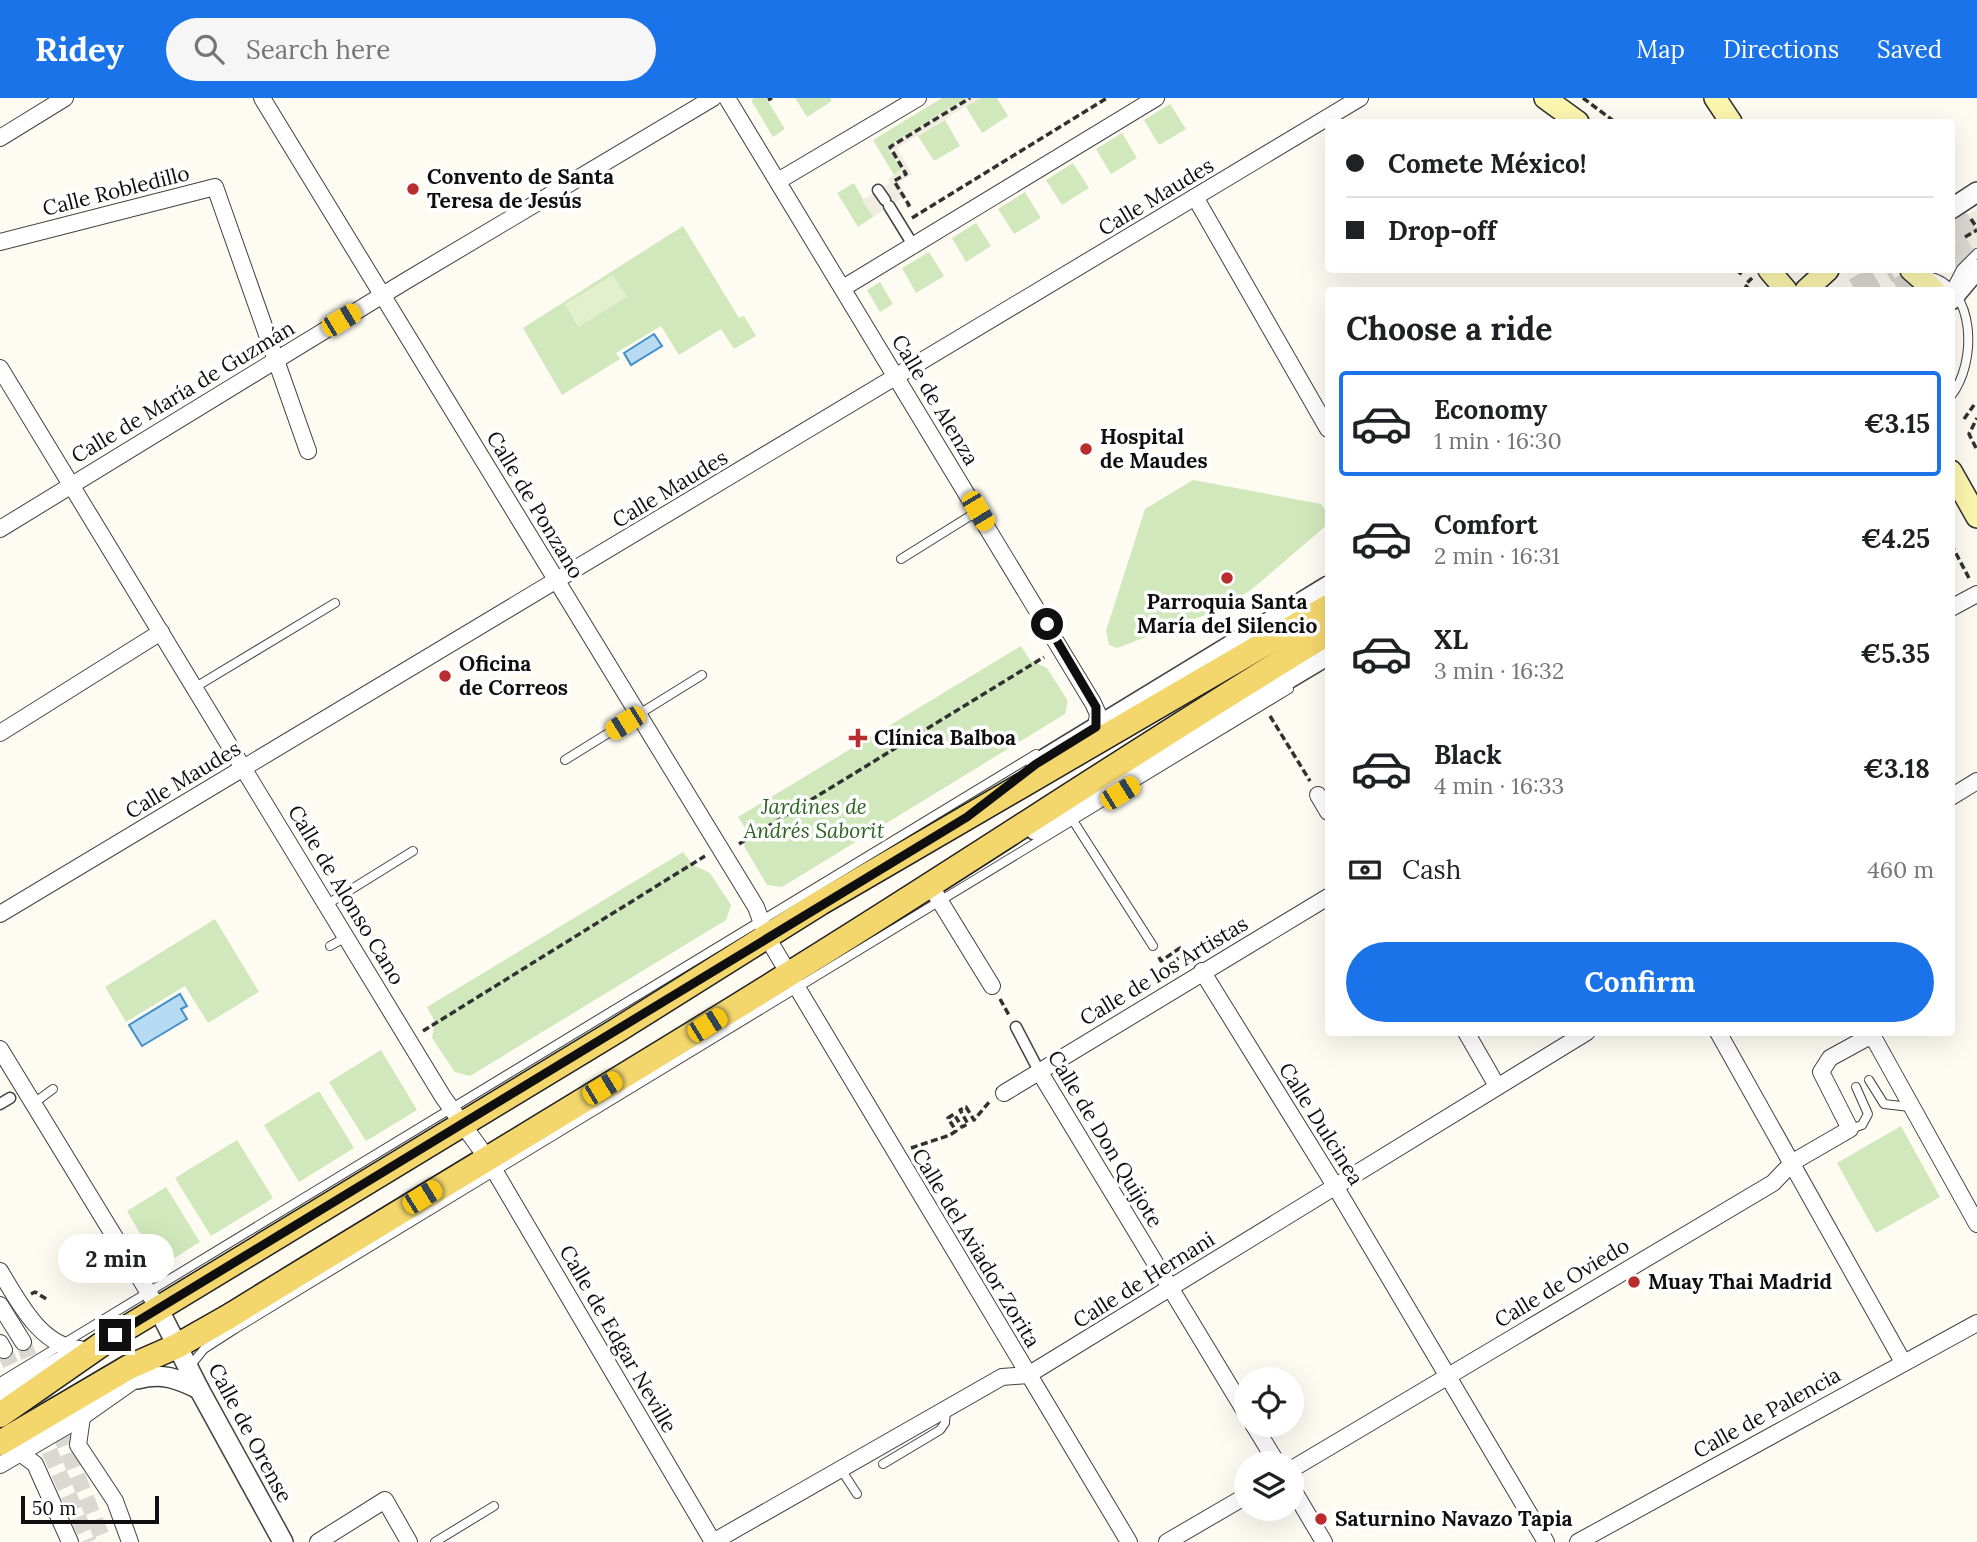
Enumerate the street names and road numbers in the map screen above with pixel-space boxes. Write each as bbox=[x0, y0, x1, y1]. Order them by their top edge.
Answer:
street label: Calle Maudes bbox=[1093, 152, 1218, 242]
street label: Calle Robledillo bbox=[40, 159, 192, 222]
street label: Calle de María de Guzmán bbox=[66, 314, 300, 469]
street label: Calle de Alenza bbox=[886, 329, 985, 470]
street label: Calle de Ponzano bbox=[481, 426, 590, 583]
street label: Calle Maudes bbox=[607, 444, 732, 534]
street label: Calle Maudes bbox=[120, 735, 245, 825]
street label: Calle de Alonso Cano bbox=[282, 800, 411, 990]
street label: Calle de los Artistas bbox=[1075, 910, 1253, 1031]
street label: Calle de Don Quijote bbox=[1042, 1045, 1169, 1232]
street label: Calle Dulcinea bbox=[1273, 1057, 1370, 1190]
street label: Calle del Aviador Zorita bbox=[906, 1143, 1047, 1353]
street label: Calle de Hernani bbox=[1068, 1225, 1220, 1334]
street label: Calle de Oviedo bbox=[1489, 1232, 1634, 1333]
street label: Calle de Edgar Neville bbox=[554, 1240, 683, 1437]
street label: Calle de Orense bbox=[202, 1358, 299, 1507]
street label: Calle de Palencia bbox=[1688, 1361, 1845, 1464]

